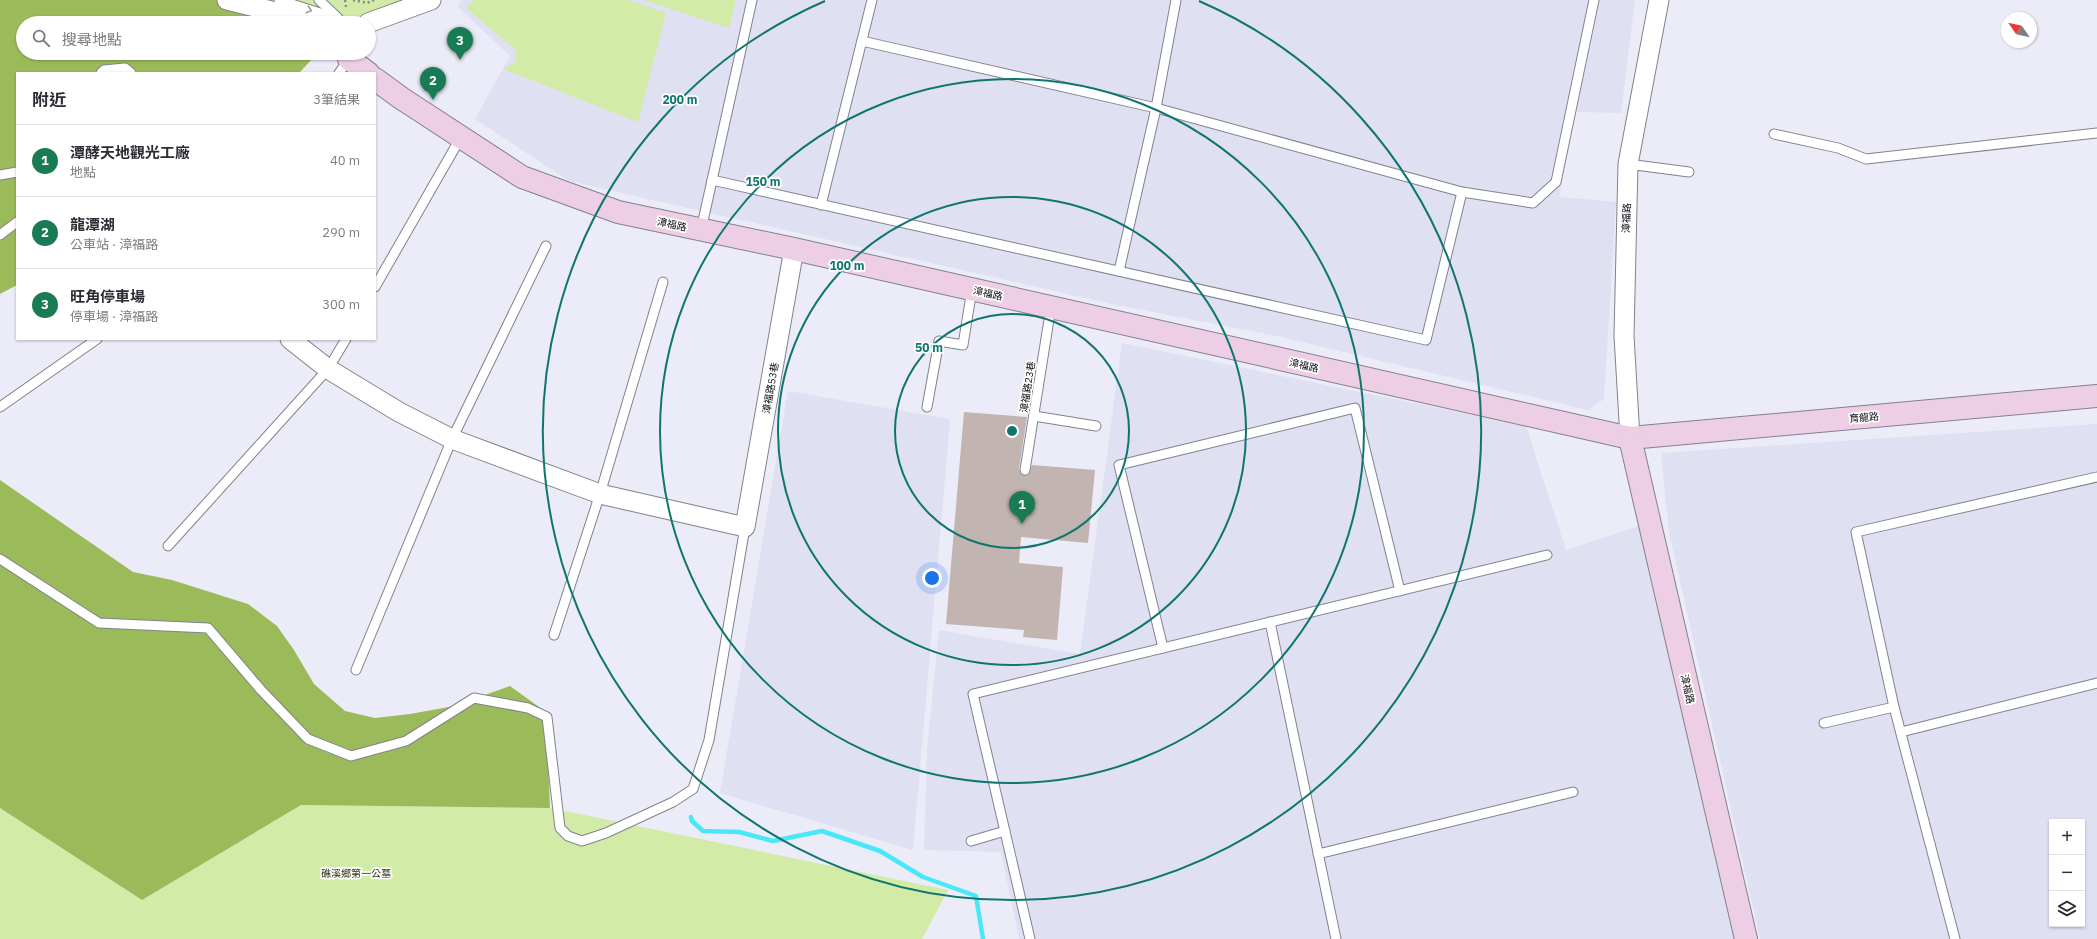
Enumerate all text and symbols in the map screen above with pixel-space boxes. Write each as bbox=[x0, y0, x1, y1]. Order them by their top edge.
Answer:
one-way arrow bbox=[305, 5, 312, 13]
north arrow bbox=[2001, 12, 2037, 48]
search box bbox=[16, 16, 376, 60]
icon: search bbox=[30, 27, 52, 49]
pin: 3 bbox=[447, 27, 473, 60]
text: 搜尋地點 bbox=[62, 30, 122, 49]
pin: 2 bbox=[420, 67, 446, 100]
text: 附近 bbox=[32, 89, 66, 111]
text: 3筆結果 bbox=[313, 91, 360, 108]
text: 200 m bbox=[662, 92, 698, 107]
text: 潭酵天地觀光工廠 bbox=[70, 143, 190, 162]
text: 1 bbox=[41, 152, 49, 169]
text: 40 m bbox=[330, 152, 360, 169]
text: 地點 bbox=[70, 164, 96, 181]
text: 150 m bbox=[745, 174, 781, 189]
street label: 漳福路 bbox=[1619, 203, 1634, 233]
text: 龍潭湖 bbox=[70, 215, 115, 234]
street label: 漳福路 bbox=[656, 215, 688, 234]
text: 2 bbox=[41, 224, 49, 241]
text: 290 m bbox=[322, 224, 360, 241]
text: 公車站 · 漳福路 bbox=[70, 236, 158, 253]
text: 100 m bbox=[829, 258, 865, 273]
street label: 漳福路 bbox=[972, 284, 1004, 303]
text: 旺角停車場 bbox=[70, 287, 145, 306]
text: 3 bbox=[41, 296, 49, 313]
text: 300 m bbox=[322, 296, 360, 313]
text: 停車場 · 漳福路 bbox=[70, 308, 158, 325]
text: 50 m bbox=[915, 340, 943, 355]
street label: 漳福路 bbox=[1288, 356, 1320, 375]
street label: 漳福路23巷 bbox=[1017, 360, 1038, 414]
street label: 漳福路53巷 bbox=[760, 361, 781, 415]
street label: 育龍路 bbox=[1849, 410, 1880, 425]
centre of rings bbox=[1005, 424, 1019, 438]
pin: 1 bbox=[1009, 491, 1035, 524]
your location bbox=[922, 568, 942, 588]
street label: 漳福路 bbox=[1678, 673, 1697, 705]
map controls bbox=[2049, 819, 2085, 927]
button: + bbox=[2049, 819, 2085, 855]
button: − bbox=[2049, 855, 2085, 891]
park label: 礁溪鄉第一公墓 bbox=[321, 867, 391, 880]
button: layers bbox=[2049, 891, 2085, 927]

